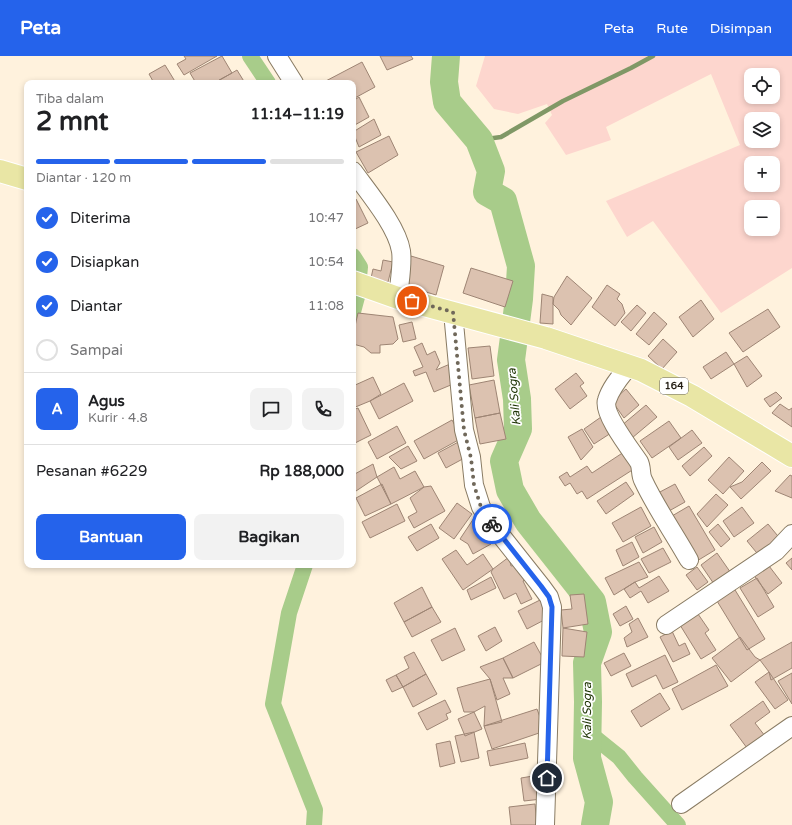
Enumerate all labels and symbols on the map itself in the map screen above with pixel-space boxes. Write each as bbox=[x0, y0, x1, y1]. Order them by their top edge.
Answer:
pin bbox=[395, 284, 429, 318]
water label: Kali Sogra bbox=[504, 368, 523, 426]
road number: 164 bbox=[660, 378, 688, 394]
courier bbox=[472, 504, 512, 544]
water label: Kali Sogra bbox=[580, 682, 594, 740]
pin bbox=[530, 761, 564, 795]

